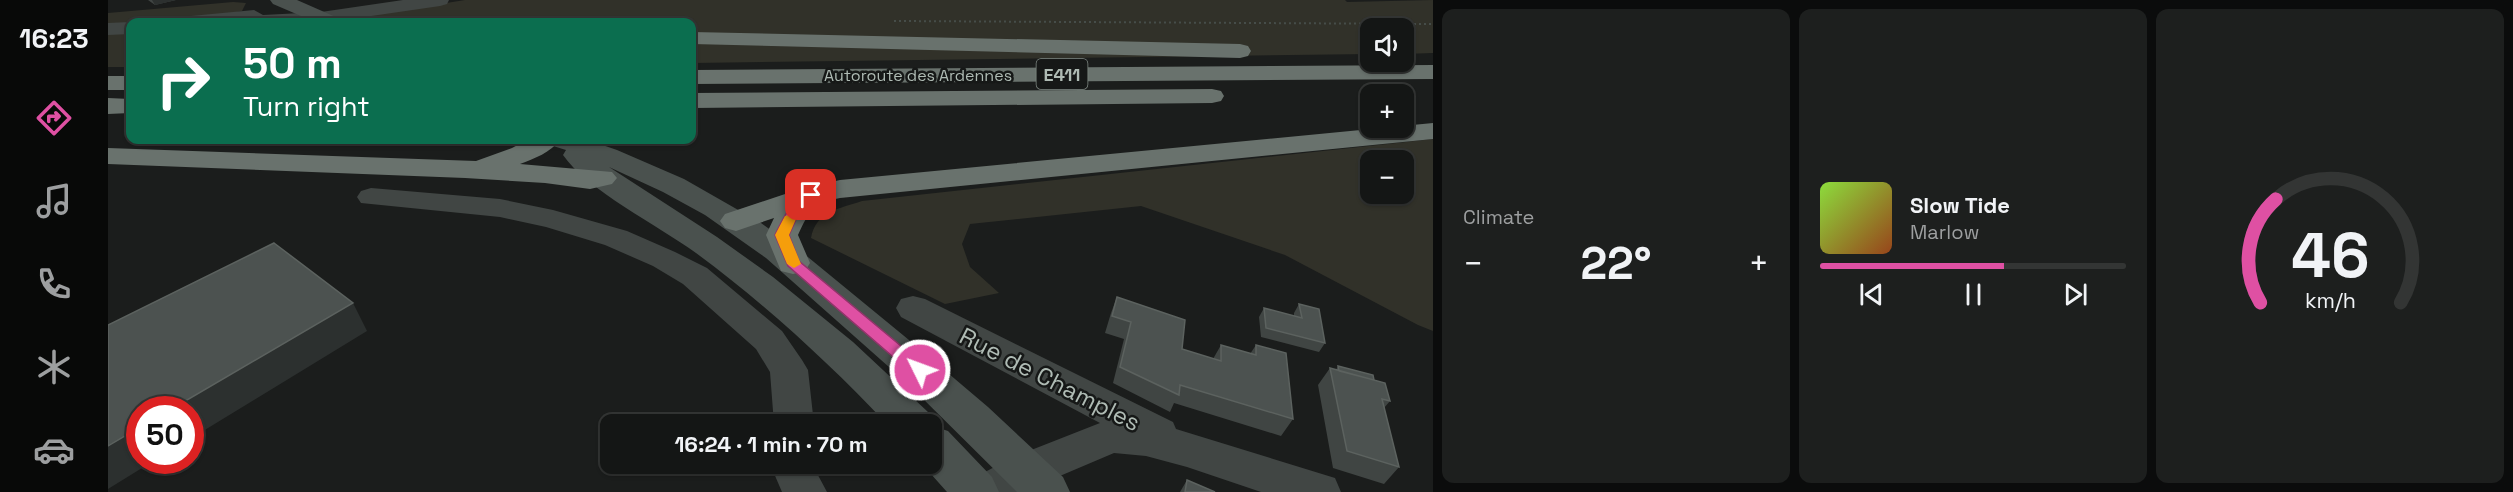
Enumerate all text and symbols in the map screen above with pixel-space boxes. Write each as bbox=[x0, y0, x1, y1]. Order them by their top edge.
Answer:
map controls bbox=[1360, 18, 1414, 204]
button: sound bbox=[1360, 18, 1414, 72]
text: 16:23 bbox=[19, 21, 89, 56]
text: 50 m bbox=[243, 37, 342, 90]
icon: right bbox=[144, 42, 222, 120]
road number: E411 bbox=[1036, 59, 1088, 89]
street label: Autoroute des Ardennes bbox=[824, 65, 1012, 86]
button: + bbox=[1360, 84, 1414, 138]
text: Turn right bbox=[243, 89, 370, 124]
icon: directions bbox=[33, 97, 75, 139]
button: − bbox=[1360, 150, 1414, 204]
pin bbox=[785, 169, 836, 220]
icon: arrive bbox=[794, 178, 827, 211]
icon: music bbox=[33, 180, 75, 222]
text: Slow Tide bbox=[1910, 191, 2010, 219]
text: Climate bbox=[1463, 204, 1534, 230]
text: 46 bbox=[2291, 216, 2369, 295]
text: Marlow bbox=[1910, 219, 1979, 245]
text: 22° bbox=[1580, 235, 1652, 292]
text: − bbox=[1463, 243, 1483, 285]
text: + bbox=[1749, 243, 1769, 285]
icon: phone bbox=[33, 263, 75, 305]
icon: previous bbox=[1855, 278, 1888, 311]
icon: pause bbox=[1957, 278, 1990, 311]
icon: next bbox=[2059, 278, 2092, 311]
text: km/h bbox=[2304, 287, 2356, 314]
street label: Rue de Champles bbox=[954, 320, 1146, 438]
position arrow bbox=[888, 338, 952, 402]
icon: climate bbox=[33, 346, 75, 388]
speed limit sign: 50 bbox=[126, 396, 204, 474]
icon: car bbox=[33, 429, 75, 471]
text: 16:24 · 1 min · 70 m bbox=[674, 430, 868, 458]

